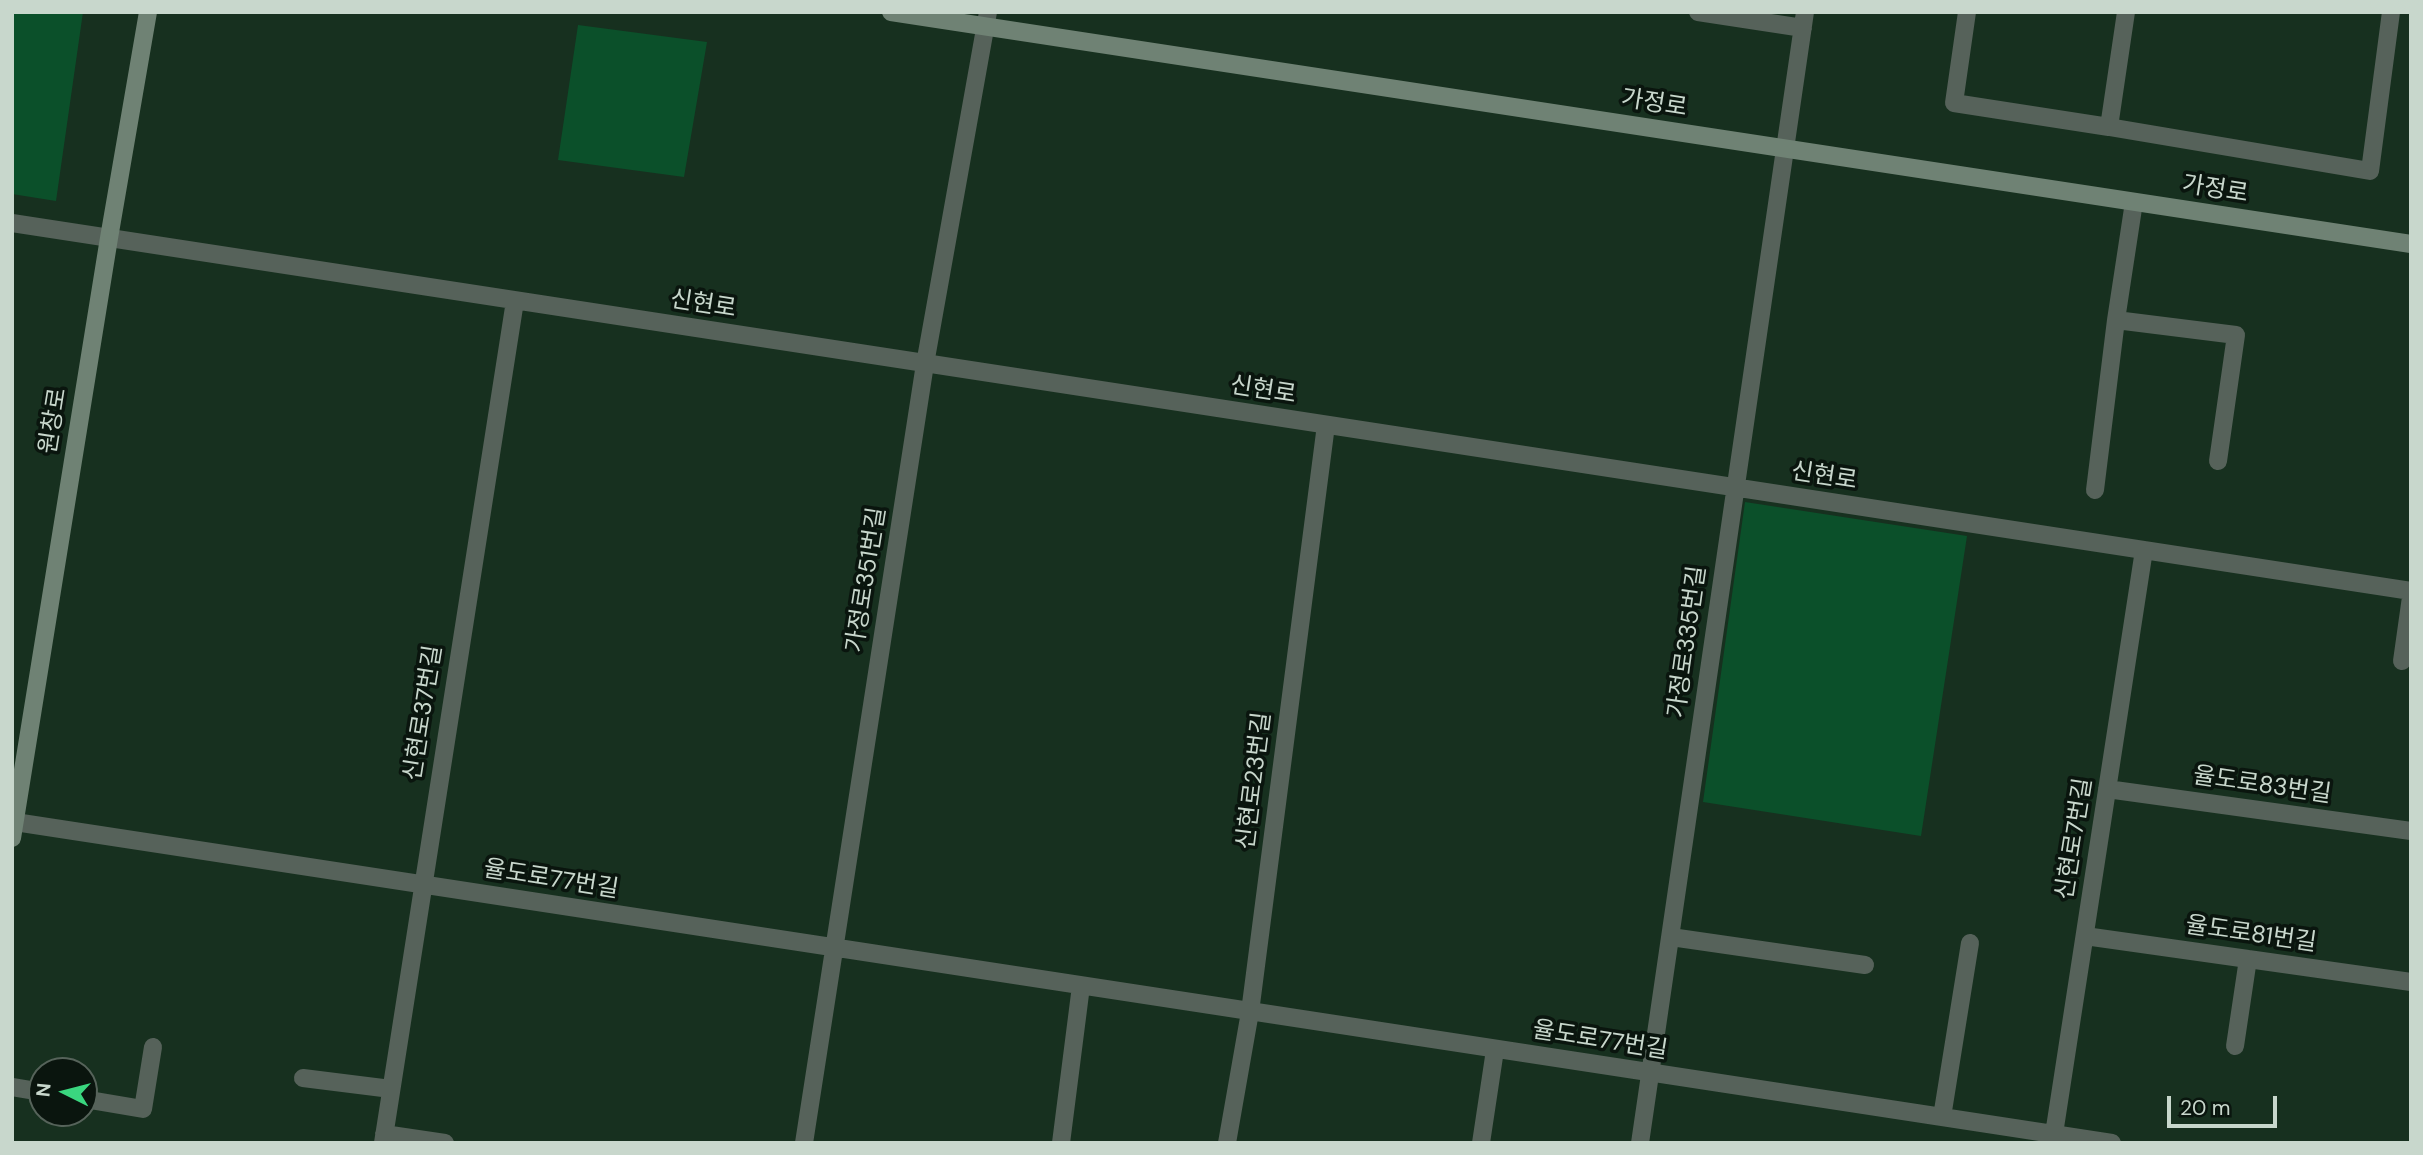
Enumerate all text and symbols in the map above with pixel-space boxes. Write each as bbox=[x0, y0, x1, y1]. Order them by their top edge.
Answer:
street label: 가정로 bbox=[1619, 85, 1689, 123]
street label: 가정로 bbox=[2180, 171, 2250, 209]
street label: 신현로 bbox=[668, 286, 738, 324]
street label: 신현로 bbox=[1228, 372, 1298, 410]
street label: 원창로 bbox=[35, 386, 73, 456]
street label: 신현로 bbox=[1789, 458, 1859, 496]
street label: 가정로351번길 bbox=[841, 505, 893, 655]
street label: 가정로335번길 bbox=[1663, 564, 1713, 720]
street label: 신현로37번길 bbox=[399, 643, 449, 783]
street label: 신현로23번길 bbox=[1232, 711, 1278, 851]
street label: 율도로83번길 bbox=[2191, 762, 2333, 810]
street label: 신현로7번길 bbox=[2051, 776, 2099, 902]
street label: 율도로77번길 bbox=[482, 855, 620, 905]
street label: 율도로81번길 bbox=[2184, 912, 2318, 958]
street label: 율도로77번길 bbox=[1531, 1016, 1669, 1066]
north arrow bbox=[28, 1057, 98, 1127]
text: N bbox=[30, 1082, 57, 1098]
scale bar bbox=[2171, 1082, 2281, 1126]
text: 20 m bbox=[2180, 1094, 2231, 1122]

